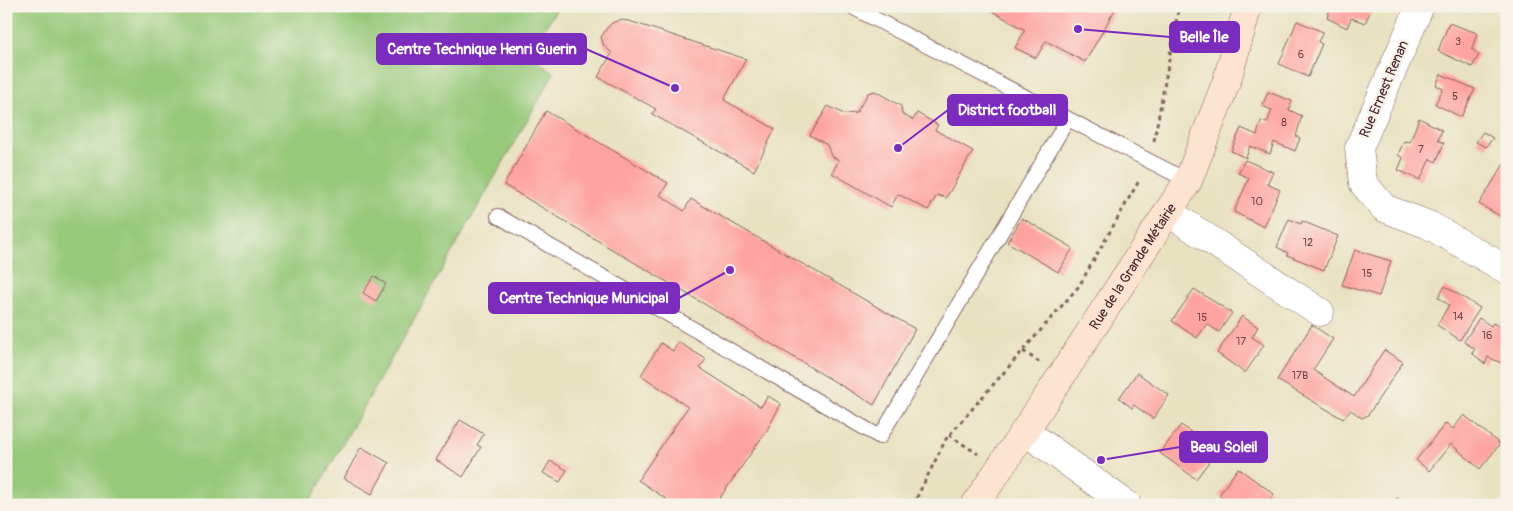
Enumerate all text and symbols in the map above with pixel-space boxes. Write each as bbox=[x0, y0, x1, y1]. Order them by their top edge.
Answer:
callout: Belle Île bbox=[1170, 22, 1239, 52]
text: Belle Île bbox=[1179, 28, 1229, 47]
callout: Centre Technique Henri Guerin bbox=[377, 34, 586, 64]
house number: 3 bbox=[1455, 35, 1461, 48]
street label: Rue Ernest Renan bbox=[1356, 38, 1412, 140]
text: Centre Technique Henri Guerin bbox=[387, 40, 577, 59]
house number: 6 bbox=[1298, 48, 1304, 61]
house number: 5 bbox=[1452, 90, 1458, 103]
callout: District football bbox=[948, 95, 1067, 125]
text: District football bbox=[958, 101, 1056, 120]
house number: 8 bbox=[1281, 116, 1287, 129]
house number: 7 bbox=[1418, 143, 1424, 156]
house number: 10 bbox=[1251, 195, 1263, 208]
street label: Rue de la Grande Métairie bbox=[1085, 200, 1180, 333]
house number: 12 bbox=[1303, 236, 1313, 249]
house number: 15 bbox=[1362, 267, 1372, 280]
callout: Centre Technique Municipal bbox=[489, 283, 679, 313]
text: Centre Technique Municipal bbox=[499, 289, 669, 308]
house number: 14 bbox=[1453, 310, 1464, 323]
house number: 15 bbox=[1197, 311, 1207, 324]
house number: 16 bbox=[1482, 329, 1492, 342]
house number: 17 bbox=[1236, 335, 1246, 348]
house number: 17B bbox=[1292, 369, 1308, 382]
callout: Beau Soleil bbox=[1180, 432, 1267, 462]
text: Beau Soleil bbox=[1190, 438, 1258, 457]

